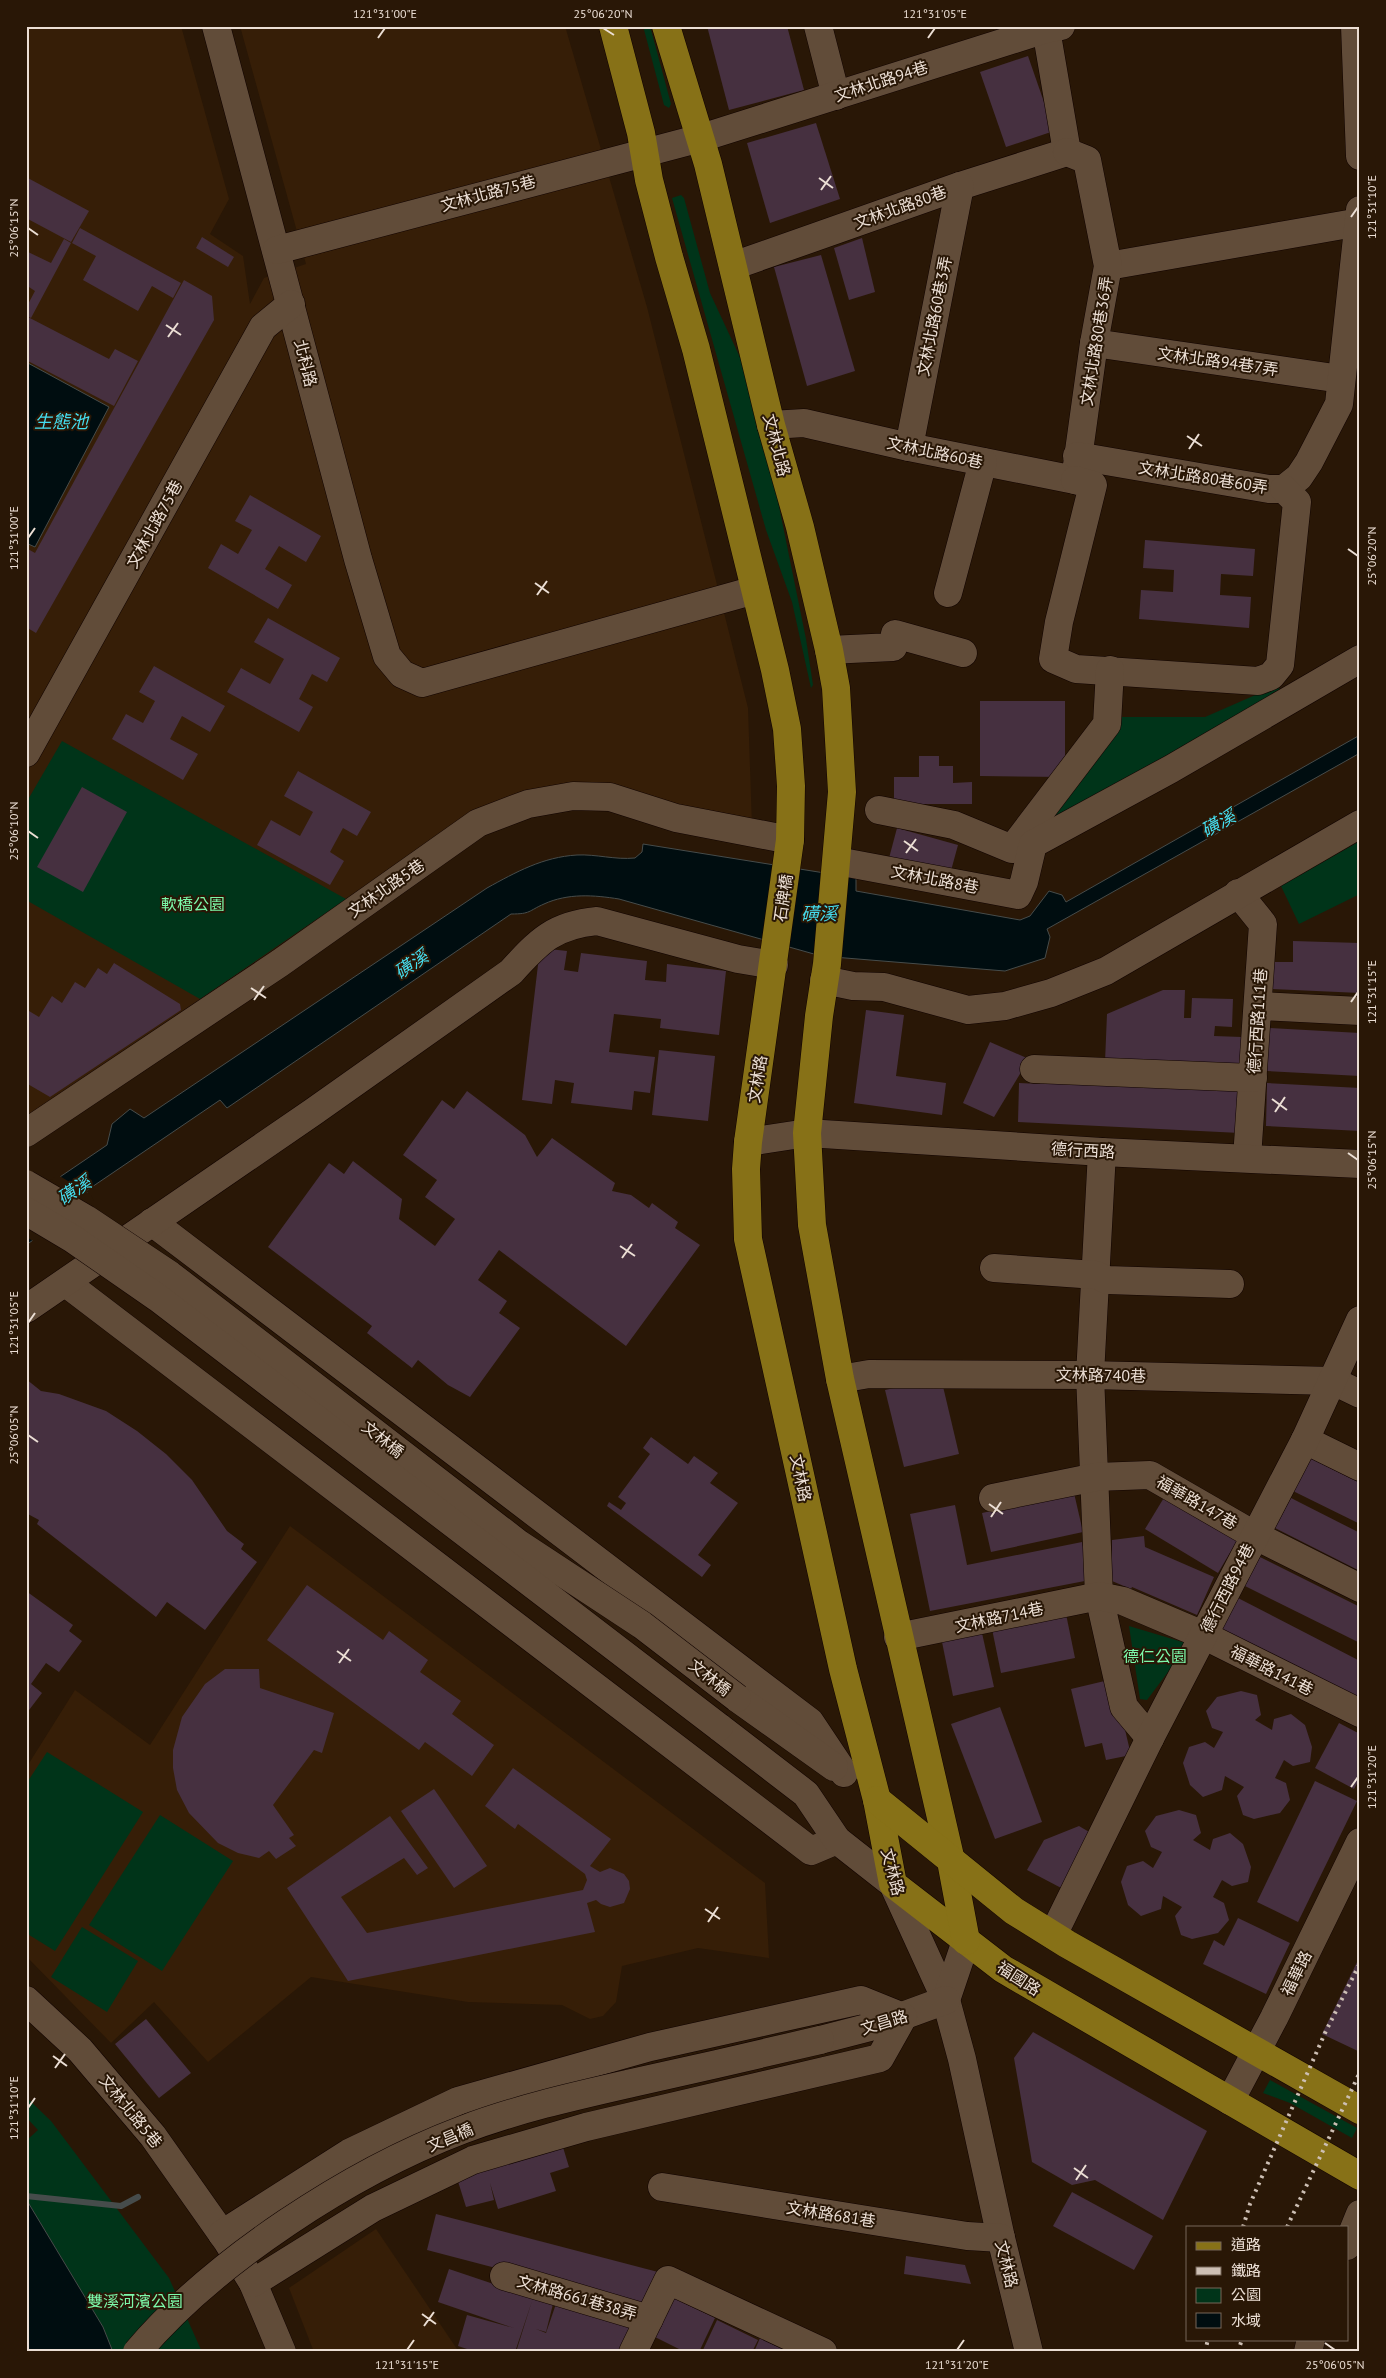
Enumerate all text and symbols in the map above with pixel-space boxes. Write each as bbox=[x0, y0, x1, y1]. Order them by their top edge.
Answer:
text: 121°31'00"E bbox=[353, 6, 417, 21]
text: 25°06'20"N bbox=[573, 6, 633, 21]
text: 121°31'05"E bbox=[903, 6, 967, 21]
street label: 文林北路94巷 bbox=[832, 56, 930, 106]
street label: 文林北路75巷 bbox=[438, 171, 538, 215]
text: 121°31'10"E bbox=[1364, 175, 1379, 239]
street label: 文林北路80巷 bbox=[851, 181, 949, 233]
text: 25°06'15"N bbox=[6, 198, 21, 258]
street label: 文林北路60巷3弄 bbox=[913, 254, 955, 378]
street label: 文林北路80巷36弄 bbox=[1076, 275, 1116, 407]
street label: 北科路 bbox=[290, 337, 322, 389]
street label: 文林北路94巷7弄 bbox=[1156, 343, 1280, 379]
water label: 生態池 bbox=[34, 410, 90, 433]
street label: 文林北路 bbox=[759, 411, 795, 479]
street label: 文林北路60巷 bbox=[885, 432, 985, 472]
street label: 文林北路80巷60弄 bbox=[1137, 457, 1269, 497]
street label: 文林北路75巷 bbox=[122, 477, 186, 571]
text: 121°31'00"E bbox=[6, 506, 21, 570]
text: 25°06'20"N bbox=[1364, 526, 1379, 586]
text: 25°06'10"N bbox=[6, 801, 21, 861]
water label: 磺溪 bbox=[1197, 803, 1242, 842]
street label: 文林北路5巷 bbox=[344, 854, 428, 922]
street label: 文林北路8巷 bbox=[890, 861, 980, 897]
street label: 石牌橋 bbox=[770, 873, 796, 923]
park label: 軟橋公園 bbox=[161, 894, 225, 914]
water label: 磺溪 bbox=[801, 902, 840, 925]
water label: 磺溪 bbox=[390, 943, 435, 984]
text: 121°31'15"E bbox=[1364, 960, 1379, 1024]
street label: 德行西路111巷 bbox=[1243, 967, 1271, 1075]
street label: 文林路 bbox=[743, 1054, 771, 1104]
text: 25°06'15"N bbox=[1364, 1130, 1379, 1190]
street label: 德行西路 bbox=[1051, 1138, 1115, 1162]
water label: 磺溪 bbox=[53, 1169, 98, 1210]
text: 121°31'05"E bbox=[6, 1291, 21, 1355]
street label: 文林路740巷 bbox=[1056, 1364, 1146, 1386]
text: 25°06'05"N bbox=[6, 1405, 21, 1465]
street label: 文林橋 bbox=[358, 1416, 408, 1462]
street label: 文林路 bbox=[786, 1452, 816, 1504]
street label: 福華路147巷 bbox=[1153, 1471, 1241, 1533]
street label: 德行西路94巷 bbox=[1196, 1540, 1258, 1636]
street label: 文林路714巷 bbox=[953, 1598, 1045, 1636]
street label: 福華路141巷 bbox=[1227, 1641, 1317, 1699]
park label: 德仁公園 bbox=[1123, 1646, 1187, 1666]
street label: 文林橋 bbox=[685, 1654, 735, 1700]
text: 121°31'20"E bbox=[1364, 1745, 1379, 1809]
street label: 文林路 bbox=[877, 1846, 909, 1898]
street label: 福華路 bbox=[1276, 1947, 1316, 1999]
street label: 福國路 bbox=[993, 1957, 1045, 1999]
street label: 文昌路 bbox=[858, 2005, 910, 2039]
street label: 文林北路5巷 bbox=[95, 2070, 167, 2152]
text: 121°31'10"E bbox=[6, 2076, 21, 2140]
street label: 文昌橋 bbox=[424, 2118, 476, 2156]
street label: 文林路681巷 bbox=[785, 2197, 877, 2231]
legend bbox=[1186, 2226, 1348, 2340]
text: 道路 bbox=[1231, 2235, 1261, 2254]
street label: 文林路 bbox=[991, 2238, 1023, 2290]
text: 鐵路 bbox=[1231, 2261, 1261, 2280]
street label: 文林路661巷38弄 bbox=[515, 2270, 639, 2324]
text: 公園 bbox=[1231, 2285, 1261, 2304]
park label: 雙溪河濱公園 bbox=[87, 2291, 183, 2311]
text: 水域 bbox=[1231, 2311, 1261, 2330]
text: 121°31'15"E bbox=[375, 2357, 439, 2372]
text: 121°31'20"E bbox=[925, 2357, 989, 2372]
text: 25°06'05"N bbox=[1305, 2357, 1365, 2372]

